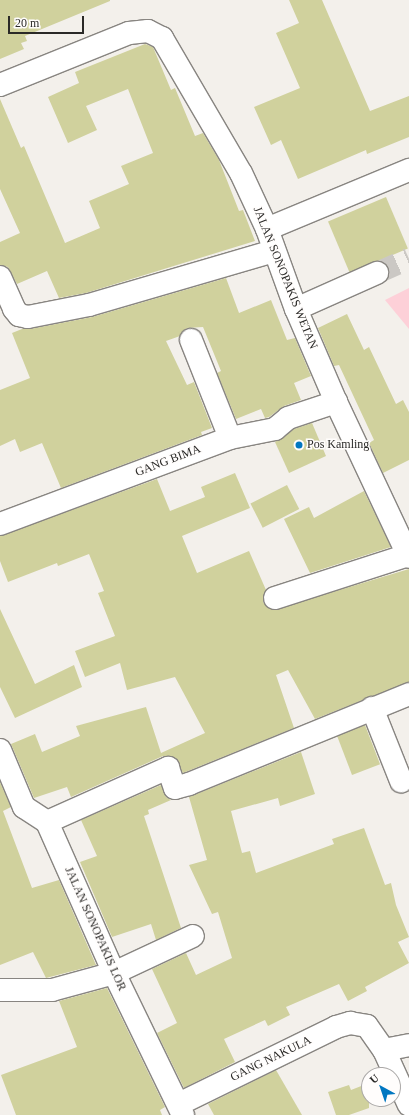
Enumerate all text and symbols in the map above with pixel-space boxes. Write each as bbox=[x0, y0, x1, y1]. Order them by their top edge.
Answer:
scale bar bbox=[10, 8, 86, 34]
text: 20 m bbox=[15, 16, 39, 30]
street label: JALAN SONOPAKIS WETAN bbox=[250, 205, 320, 351]
place label: Pos Kamling bbox=[307, 438, 369, 452]
marker: Pos Kamling bbox=[294, 440, 304, 450]
street label: GANG BIMA bbox=[133, 442, 203, 480]
street label: JALAN SONOPAKIS LOR bbox=[61, 865, 129, 993]
street label: GANG NAKULA bbox=[228, 1033, 314, 1085]
north arrow bbox=[361, 1067, 401, 1107]
text: U bbox=[367, 1071, 381, 1086]

